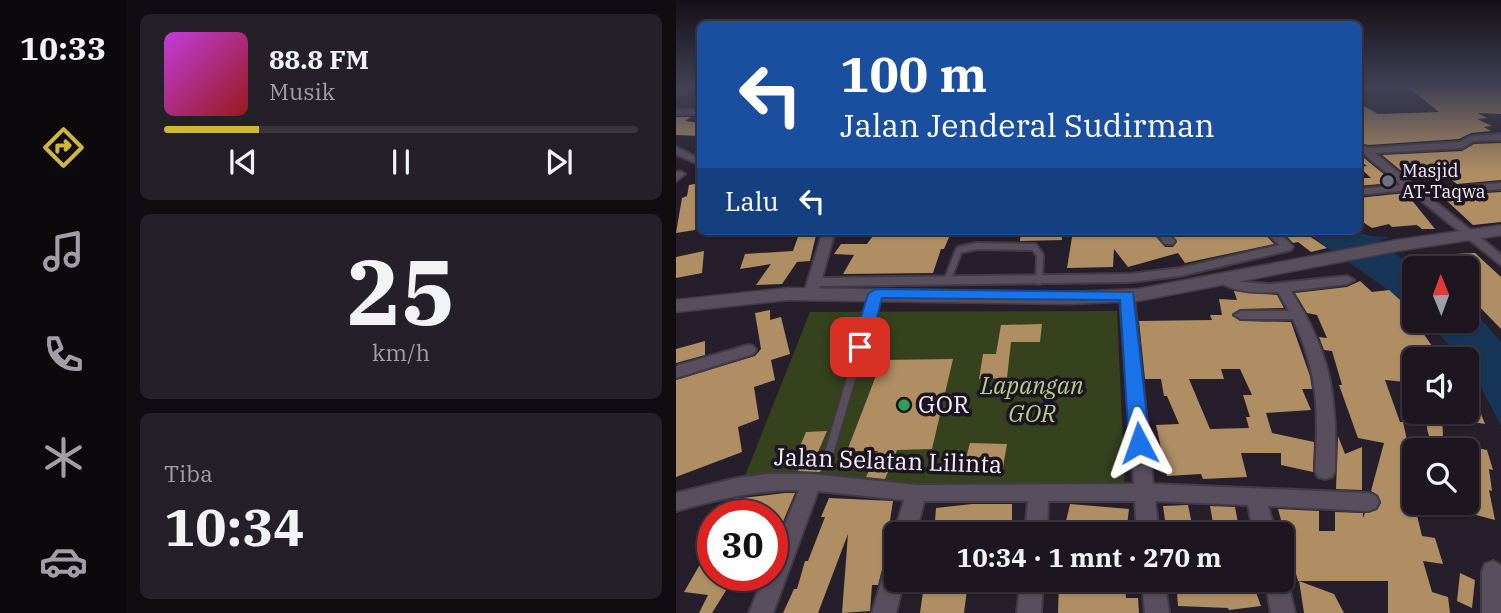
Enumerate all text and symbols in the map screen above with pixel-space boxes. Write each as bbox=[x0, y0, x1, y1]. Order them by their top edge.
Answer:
text: 10:33 bbox=[20, 27, 106, 69]
text: 88.8 FM bbox=[269, 42, 369, 76]
text: 100 m bbox=[840, 42, 987, 105]
icon: left bbox=[725, 49, 816, 140]
text: Musik bbox=[269, 76, 335, 106]
text: Jalan Jenderal Sudirman bbox=[840, 104, 1215, 146]
icon: directions bbox=[39, 123, 88, 172]
icon: previous bbox=[224, 143, 262, 181]
icon: pause bbox=[382, 143, 420, 181]
icon: next bbox=[540, 143, 578, 181]
place label: Masjid AT-Taqwa bbox=[1402, 159, 1486, 203]
marker: Masjid AT-Taqwa bbox=[1380, 173, 1396, 189]
icon: left bbox=[793, 182, 831, 220]
text: Lalu bbox=[725, 184, 779, 218]
icon: music bbox=[39, 227, 88, 276]
text: 25 bbox=[346, 232, 456, 350]
north arrow bbox=[1402, 256, 1479, 332]
map controls bbox=[1402, 256, 1479, 515]
pin bbox=[830, 317, 890, 377]
icon: arrive bbox=[841, 328, 879, 366]
icon: phone bbox=[39, 330, 88, 379]
text: km/h bbox=[372, 337, 430, 367]
button: sound bbox=[1402, 347, 1479, 424]
park label: Lapangan GOR bbox=[979, 369, 1084, 429]
place label: GOR bbox=[918, 388, 969, 420]
marker: GOR bbox=[896, 397, 912, 413]
position arrow bbox=[1102, 406, 1176, 480]
icon: climate bbox=[39, 433, 88, 482]
button: search bbox=[1402, 438, 1479, 515]
street label: Jalan Selatan Lilinta bbox=[773, 440, 1003, 480]
text: Tiba bbox=[164, 458, 213, 488]
text: 10:34 bbox=[164, 493, 305, 560]
speed limit sign: 30 bbox=[697, 500, 788, 591]
icon: car bbox=[39, 537, 88, 586]
text: 10:34 · 1 mnt · 270 m bbox=[957, 540, 1221, 574]

